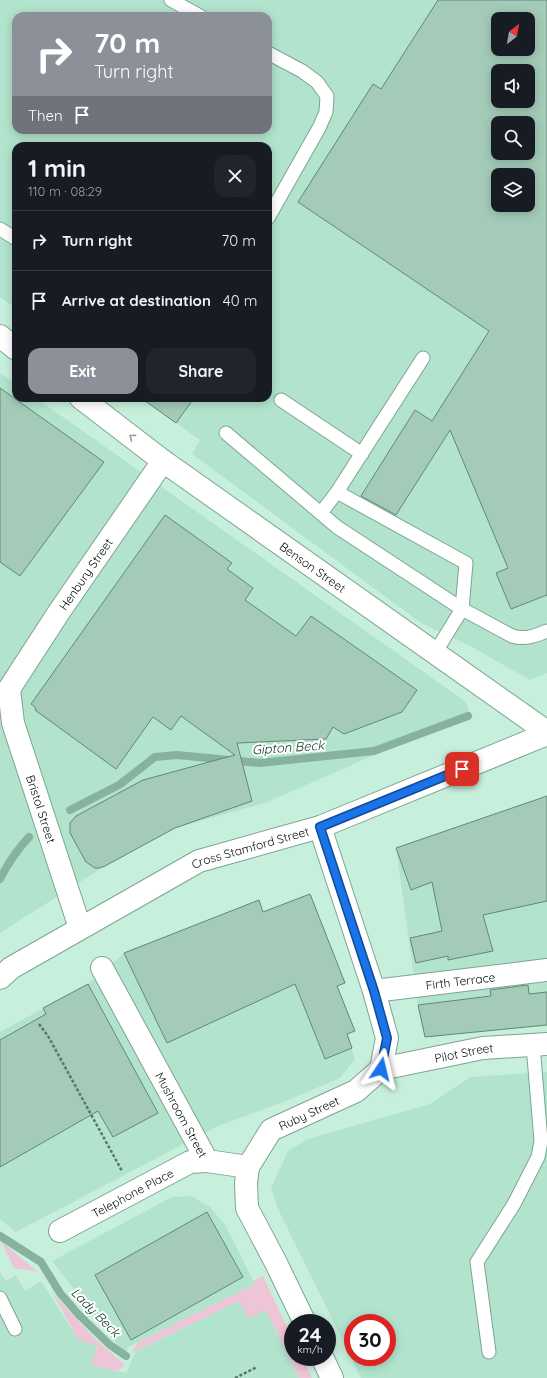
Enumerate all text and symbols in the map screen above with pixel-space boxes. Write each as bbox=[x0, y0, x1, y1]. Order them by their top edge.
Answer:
north arrow bbox=[491, 12, 535, 56]
map controls bbox=[491, 12, 535, 212]
text: 70 m bbox=[94, 25, 160, 60]
icon: right bbox=[28, 28, 80, 80]
text: Turn right bbox=[94, 60, 174, 83]
button: sound bbox=[491, 64, 535, 108]
icon: arrive bbox=[71, 104, 93, 126]
text: Then bbox=[28, 106, 63, 125]
button: search bbox=[491, 116, 535, 160]
text: 1 min bbox=[28, 153, 86, 183]
button: close bbox=[214, 155, 256, 197]
button: layers bbox=[491, 168, 535, 212]
text: 110 m · 08:29 bbox=[28, 183, 102, 199]
icon: right bbox=[28, 230, 50, 252]
text: Turn right bbox=[62, 231, 133, 250]
text: 70 m bbox=[222, 231, 256, 250]
icon: arrive bbox=[28, 290, 50, 312]
text: Arrive at destination bbox=[62, 291, 211, 310]
text: 40 m bbox=[223, 291, 257, 310]
button: Exit bbox=[28, 348, 138, 394]
button: Share bbox=[146, 348, 256, 394]
one-way arrow bbox=[130, 435, 137, 442]
street label: Henbury Street bbox=[55, 535, 115, 613]
street label: Benson Street bbox=[277, 538, 349, 595]
water label: Gipton Beck bbox=[251, 736, 326, 758]
pin bbox=[445, 752, 479, 786]
icon: arrive bbox=[451, 758, 473, 780]
street label: Bristol Street bbox=[23, 773, 59, 845]
street label: Cross Stamford Street bbox=[188, 823, 311, 872]
street label: Firth Terrace bbox=[425, 969, 496, 992]
street label: Pilot Street bbox=[433, 1040, 494, 1065]
position arrow bbox=[360, 1048, 402, 1090]
street label: Mushroom Street bbox=[152, 1069, 211, 1160]
street label: Ruby Street bbox=[276, 1092, 341, 1133]
street label: Telephone Place bbox=[89, 1165, 176, 1220]
water label: Lady Beck bbox=[68, 1284, 125, 1341]
speed limit sign: 30 bbox=[344, 1314, 396, 1366]
text: 24 bbox=[298, 1322, 322, 1347]
text: km/h bbox=[297, 1343, 323, 1356]

